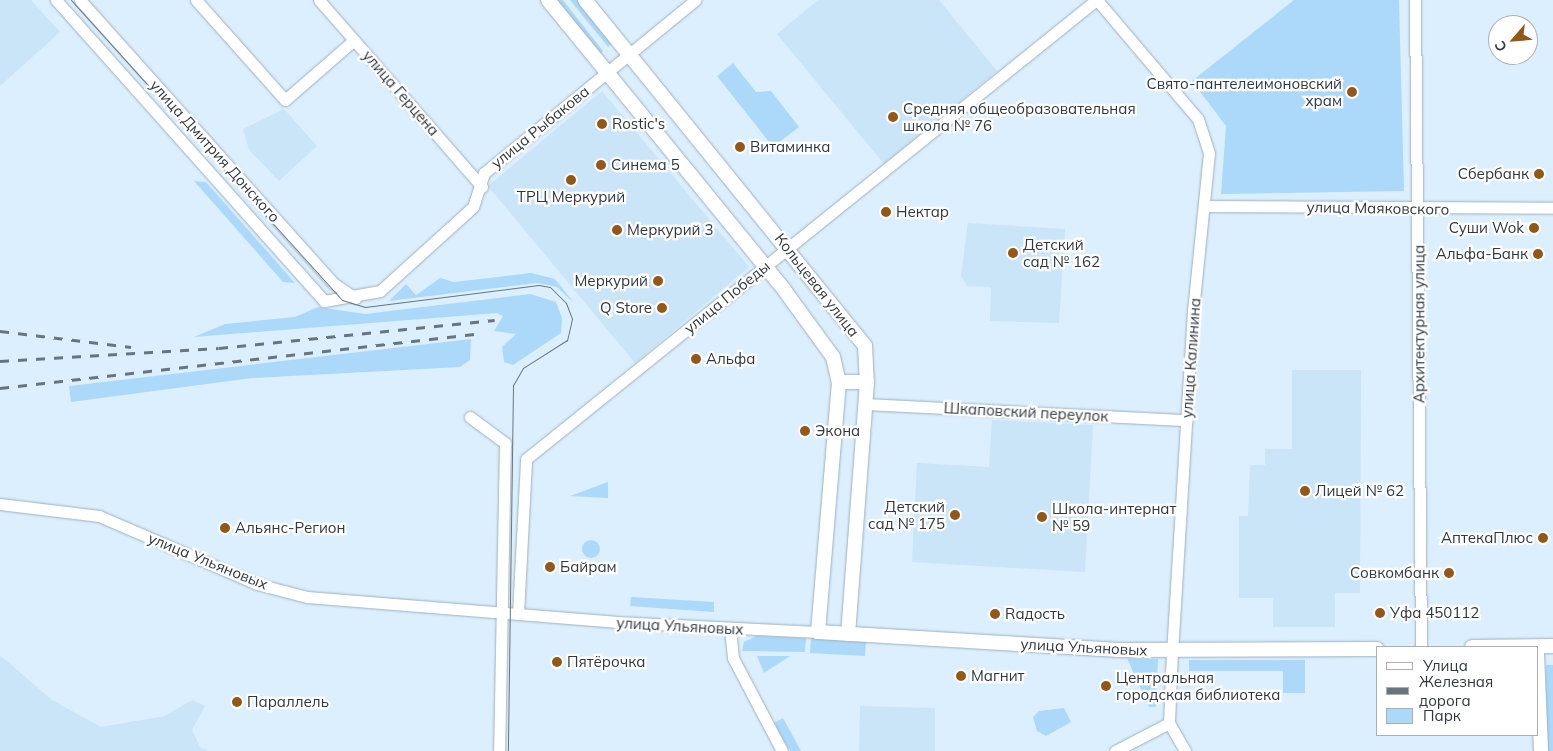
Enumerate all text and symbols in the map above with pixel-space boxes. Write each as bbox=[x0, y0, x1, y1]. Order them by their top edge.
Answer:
north arrow bbox=[1488, 15, 1538, 65]
text: С bbox=[1490, 38, 1511, 55]
street label: улица Герцена bbox=[359, 47, 443, 139]
place label: Свято-пантелеимоновский храм bbox=[1146, 74, 1342, 109]
street label: улица Дмитрия Донского bbox=[146, 76, 284, 226]
street label: улица Рыбакова bbox=[487, 82, 593, 172]
marker: Свято-пантелеимоновский храм bbox=[1346, 86, 1358, 98]
place label: Средняя общеобразовательная школа № 76 bbox=[903, 99, 1136, 134]
marker: Средняя общеобразовательная школа № 76 bbox=[887, 111, 899, 123]
place label: Rostic's bbox=[612, 115, 665, 133]
marker: Rostic's bbox=[596, 118, 608, 130]
place label: Витаминка bbox=[750, 138, 830, 156]
marker: Витаминка bbox=[734, 141, 746, 153]
place label: Синема 5 bbox=[611, 156, 680, 174]
marker: Синема 5 bbox=[595, 159, 607, 171]
place label: Сбербанк bbox=[1458, 165, 1529, 183]
marker: Сбербанк bbox=[1533, 168, 1545, 180]
marker: ТРЦ Меркурий bbox=[565, 174, 577, 186]
place label: ТРЦ Меркурий bbox=[517, 188, 625, 206]
street label: улица Маяковского bbox=[1306, 198, 1450, 218]
place label: Нектар bbox=[896, 203, 949, 221]
marker: Нектар bbox=[880, 206, 892, 218]
place label: Суши Wok bbox=[1449, 219, 1524, 237]
place label: Меркурий 3 bbox=[627, 221, 713, 239]
marker: Суши Wok bbox=[1528, 222, 1540, 234]
marker: Меркурий 3 bbox=[611, 224, 623, 236]
street label: Кольцевая улица bbox=[771, 230, 863, 340]
place label: Детский сад № 162 bbox=[1023, 235, 1100, 270]
street label: Архитектурная улица bbox=[1410, 245, 1428, 403]
place label: Альфа-Банк bbox=[1436, 245, 1528, 263]
marker: Детский сад № 162 bbox=[1007, 247, 1019, 259]
marker: Альфа-Банк bbox=[1532, 248, 1544, 260]
street label: улица Победы bbox=[680, 257, 774, 337]
place label: Меркурий bbox=[574, 272, 648, 290]
marker: Меркурий bbox=[652, 275, 664, 287]
street label: улица Калинина bbox=[1178, 297, 1204, 419]
place label: Q Store bbox=[600, 299, 652, 317]
marker: Q Store bbox=[656, 302, 668, 314]
place label: Альфа bbox=[706, 350, 755, 368]
marker: Альфа bbox=[690, 353, 702, 365]
street label: Шкаповский переулок bbox=[943, 399, 1109, 425]
place label: Экона bbox=[815, 422, 860, 440]
marker: Экона bbox=[799, 425, 811, 437]
place label: Лицей № 62 bbox=[1315, 482, 1404, 500]
marker: Лицей № 62 bbox=[1299, 485, 1311, 497]
place label: Детский сад № 175 bbox=[868, 497, 945, 532]
place label: Школа-интернат № 59 bbox=[1052, 499, 1176, 534]
marker: Детский сад № 175 bbox=[949, 509, 961, 521]
marker: Школа-интернат № 59 bbox=[1036, 511, 1048, 523]
place label: Альянс-Регион bbox=[235, 519, 346, 537]
marker: Альянс-Регион bbox=[219, 522, 231, 534]
street label: улица Ульяновых bbox=[146, 529, 270, 593]
place label: АптекаПлюс bbox=[1441, 529, 1533, 547]
marker: АптекаПлюс bbox=[1537, 532, 1549, 544]
place label: Байрам bbox=[560, 558, 617, 576]
marker: Байрам bbox=[544, 561, 556, 573]
place label: Совкомбанк bbox=[1350, 564, 1439, 582]
marker: Совкомбанк bbox=[1443, 567, 1455, 579]
place label: Уфа 450112 bbox=[1390, 604, 1479, 622]
place label: Rадость bbox=[1005, 605, 1065, 623]
marker: Уфа 450112 bbox=[1374, 607, 1386, 619]
marker: Rадость bbox=[989, 608, 1001, 620]
street label: улица Ульяновых bbox=[616, 614, 744, 638]
street label: улица Ульяновых bbox=[1020, 635, 1148, 659]
legend bbox=[1376, 646, 1538, 736]
place label: Пятёрочка bbox=[567, 653, 645, 671]
marker: Пятёрочка bbox=[551, 656, 563, 668]
text: Улица bbox=[1423, 656, 1468, 675]
place label: Магнит bbox=[971, 667, 1024, 685]
place label: Центральная городская библиотека bbox=[1116, 668, 1280, 703]
marker: Магнит bbox=[955, 670, 967, 682]
text: Железная дорога bbox=[1419, 672, 1493, 710]
marker: Центральная городская библиотека bbox=[1100, 680, 1112, 692]
place label: Параллель bbox=[247, 693, 329, 711]
marker: Параллель bbox=[231, 696, 243, 708]
text: Парк bbox=[1423, 706, 1461, 725]

